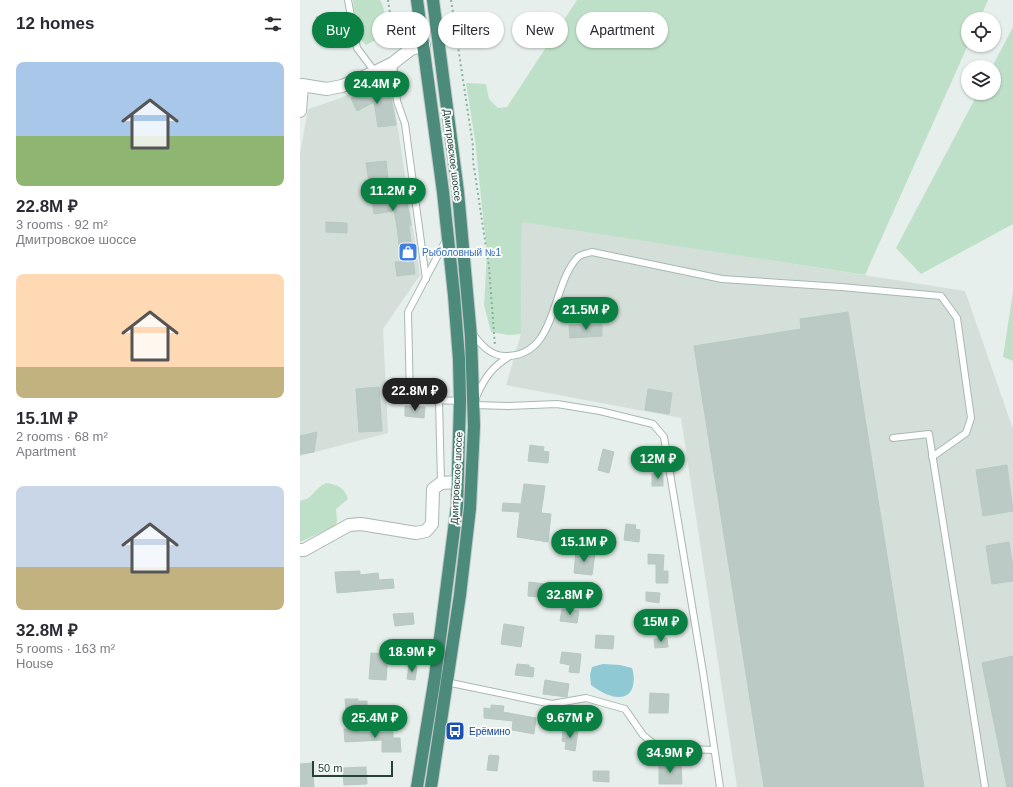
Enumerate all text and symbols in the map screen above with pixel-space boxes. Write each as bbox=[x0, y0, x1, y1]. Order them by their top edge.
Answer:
chip: Buy bbox=[312, 12, 364, 48]
chip: Rent bbox=[372, 12, 430, 48]
chip: Filters bbox=[438, 12, 504, 48]
chip: New bbox=[512, 12, 568, 48]
chip: Apartment bbox=[576, 12, 668, 48]
map controls bbox=[961, 12, 1001, 100]
button: locate bbox=[961, 12, 1001, 52]
icon: filters bbox=[262, 13, 284, 35]
text: 12 homes bbox=[16, 14, 94, 33]
button: layers bbox=[961, 60, 1001, 100]
pin: 24.4M ₽ bbox=[340, 71, 414, 105]
text: 24.4M ₽ bbox=[353, 76, 401, 91]
icon: home bbox=[114, 88, 186, 160]
street label: Дмитровское шоссе bbox=[441, 108, 464, 202]
pin: 11.2M ₽ bbox=[356, 178, 430, 212]
text: 11.2M ₽ bbox=[370, 183, 416, 198]
text: 22.8M ₽ bbox=[16, 197, 78, 216]
text: 3 rooms · 92 m² bbox=[16, 217, 108, 232]
text: Дмитровское шоссе bbox=[16, 232, 136, 247]
shop icon: Рыболовный №1 bbox=[397, 241, 419, 263]
place label: Рыболовный №1 bbox=[422, 247, 502, 258]
pin: 21.5M ₽ bbox=[549, 297, 623, 331]
icon: home bbox=[114, 300, 186, 372]
text: 21.5M ₽ bbox=[562, 302, 610, 317]
pin: 22.8M ₽ bbox=[378, 378, 452, 412]
text: 22.8M ₽ bbox=[391, 383, 439, 398]
text: 15.1M ₽ bbox=[16, 409, 78, 428]
text: 2 rooms · 68 m² bbox=[16, 429, 108, 444]
street label: Дмитровское шоссе bbox=[449, 431, 464, 525]
text: Apartment bbox=[16, 444, 76, 459]
pin: 12M ₽ bbox=[630, 446, 686, 480]
text: 12M ₽ bbox=[640, 451, 676, 466]
icon: home bbox=[114, 512, 186, 584]
pin: 15.1M ₽ bbox=[547, 529, 621, 563]
text: 15.1M ₽ bbox=[560, 534, 608, 549]
pin: 32.8M ₽ bbox=[533, 582, 607, 616]
text: 32.8M ₽ bbox=[546, 587, 594, 602]
pin: 15M ₽ bbox=[633, 609, 689, 643]
text: 15M ₽ bbox=[643, 614, 679, 629]
text: 32.8M ₽ bbox=[16, 621, 78, 640]
pin: 18.9M ₽ bbox=[375, 639, 449, 673]
text: 5 rooms · 163 m² bbox=[16, 641, 115, 656]
text: 18.9M ₽ bbox=[388, 644, 436, 659]
text: House bbox=[16, 656, 54, 671]
pin: 25.4M ₽ bbox=[338, 705, 412, 739]
pin: 9.67M ₽ bbox=[533, 705, 607, 739]
text: 25.4M ₽ bbox=[351, 710, 399, 725]
text: 9.67M ₽ bbox=[546, 710, 594, 725]
bus stop icon: Ерёмино bbox=[444, 720, 466, 742]
place label: Ерёмино bbox=[469, 726, 511, 737]
pin: 34.9M ₽ bbox=[633, 740, 707, 774]
text: 34.9M ₽ bbox=[646, 745, 694, 760]
scale bar bbox=[312, 759, 393, 778]
text: 50 m bbox=[318, 762, 342, 774]

